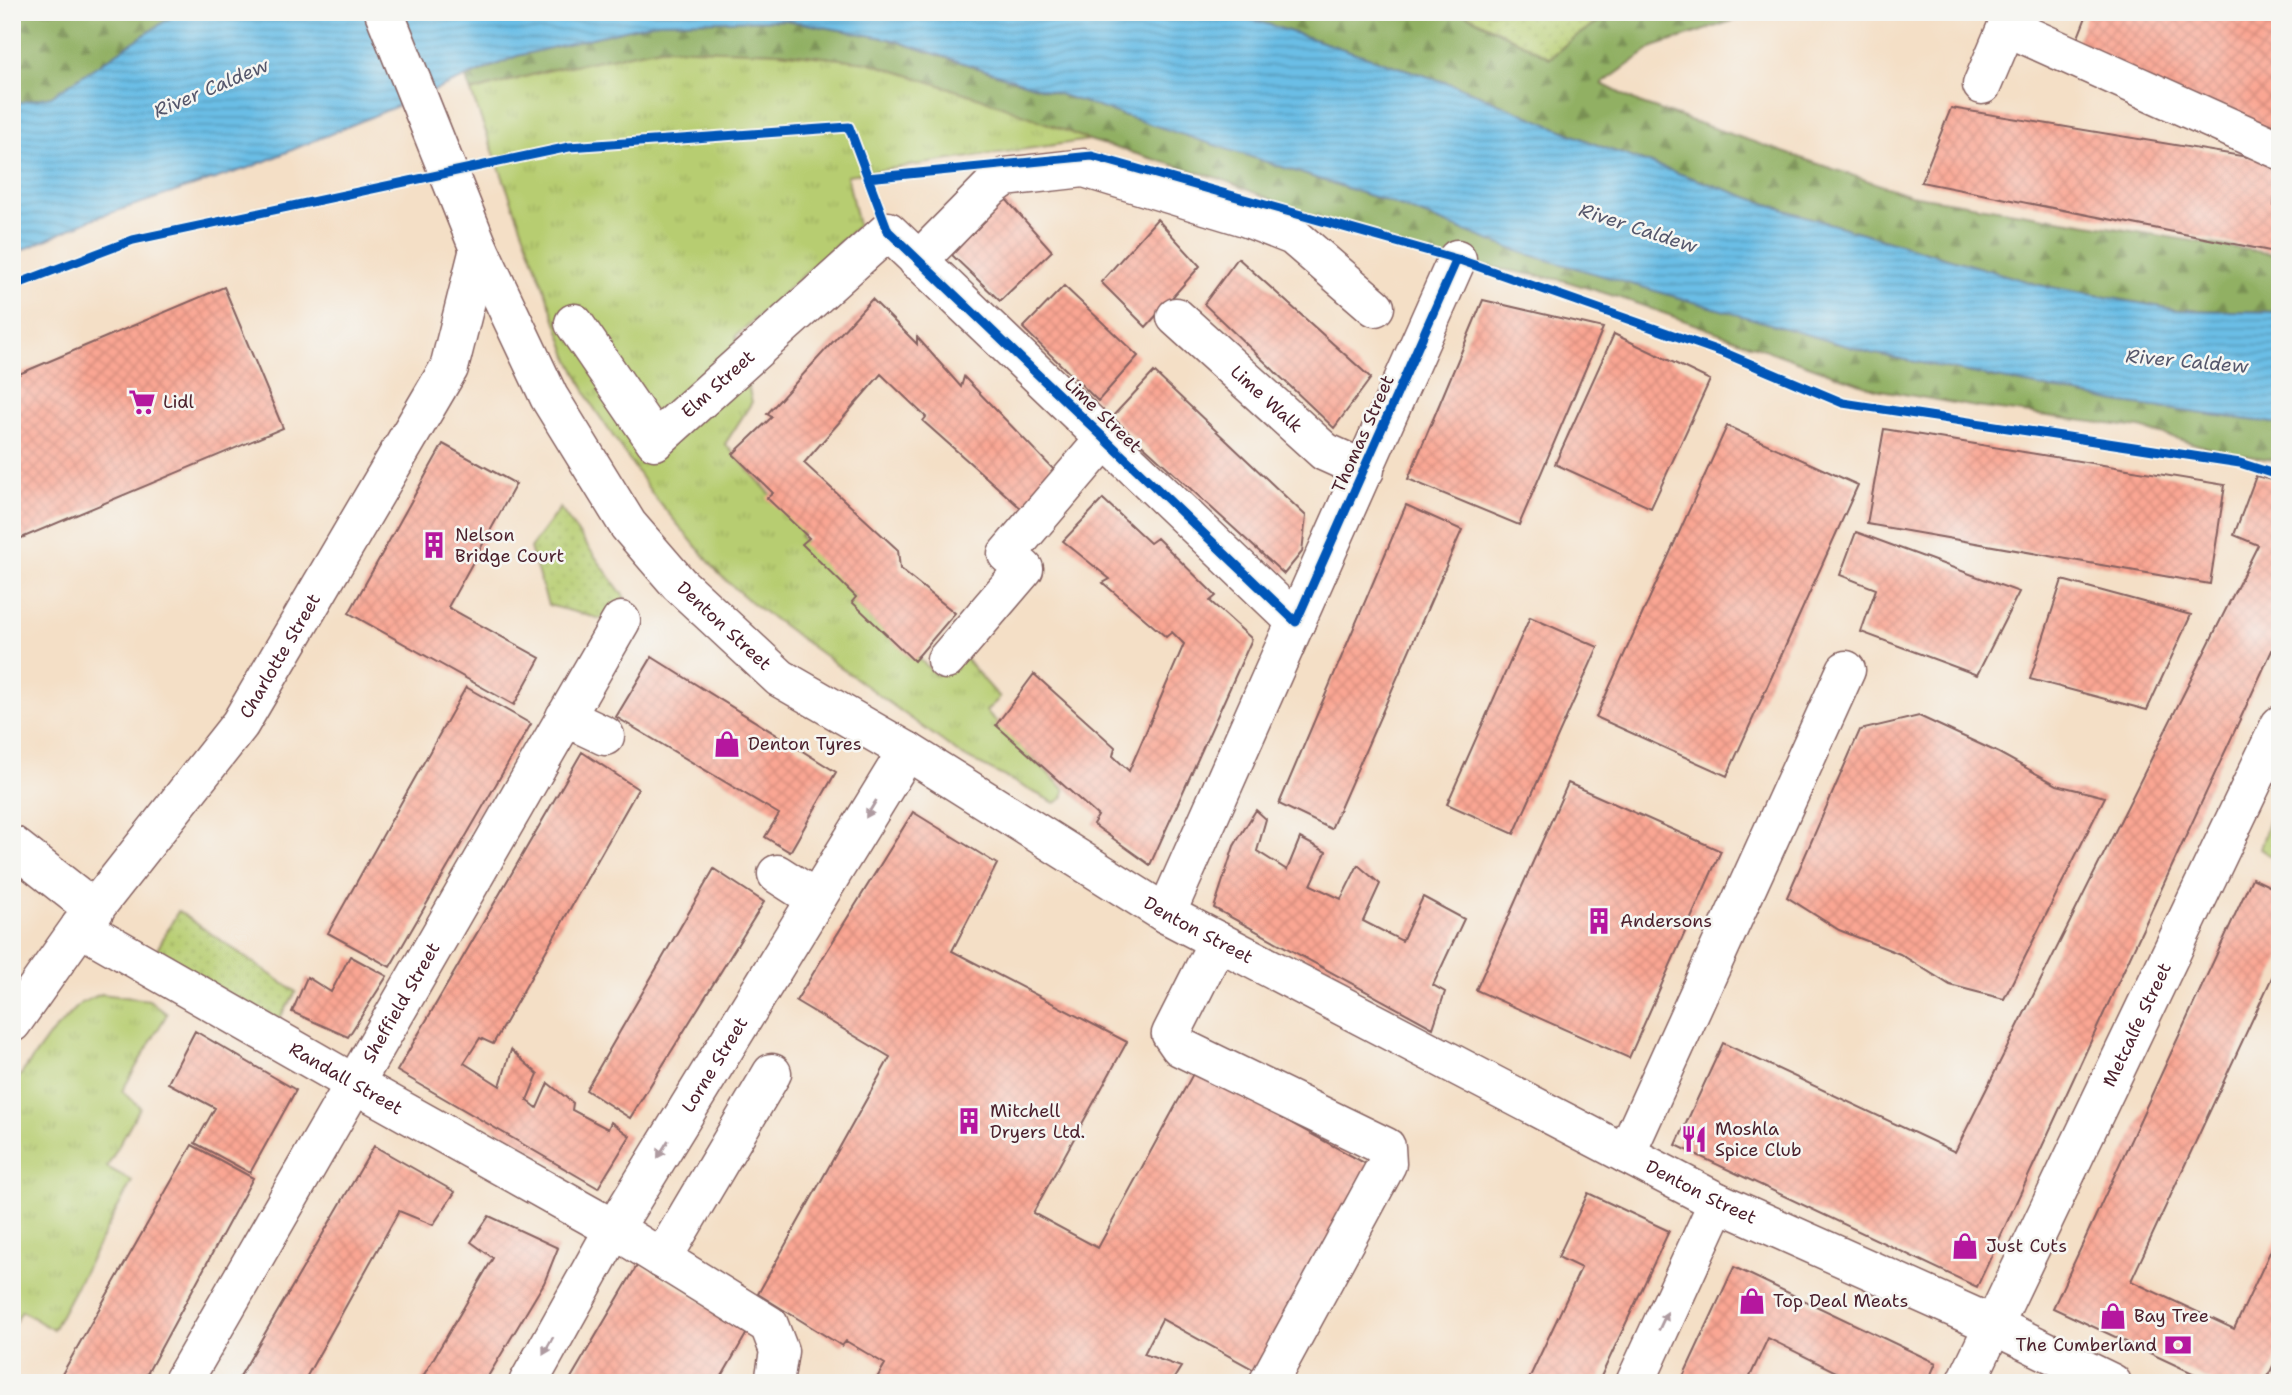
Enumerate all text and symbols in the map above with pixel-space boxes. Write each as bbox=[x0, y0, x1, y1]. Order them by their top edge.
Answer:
water label: River Caldew bbox=[150, 52, 273, 123]
water label: River Caldew bbox=[1576, 197, 1701, 259]
water label: River Caldew bbox=[2125, 343, 2250, 379]
street label: Elm Street bbox=[676, 345, 760, 424]
street label: Lime Walk bbox=[1225, 360, 1308, 438]
street label: Thomas Street bbox=[1326, 371, 1400, 497]
street label: Lime Street bbox=[1059, 372, 1147, 458]
supermarket icon: Lidl bbox=[127, 387, 157, 417]
place label: Lidl bbox=[163, 390, 195, 414]
place label: Nelson Bridge Court bbox=[455, 523, 565, 568]
building icon: Nelson Bridge Court bbox=[419, 530, 449, 560]
street label: Denton Street bbox=[672, 576, 777, 676]
street label: Charlotte Street bbox=[234, 589, 326, 723]
shop icon: Denton Tyres bbox=[712, 729, 742, 759]
place label: Denton Tyres bbox=[748, 732, 862, 756]
one-way arrow bbox=[865, 799, 878, 818]
street label: Denton Street bbox=[1139, 891, 1257, 969]
building icon: Andersons bbox=[1584, 906, 1614, 936]
place label: Andersons bbox=[1620, 909, 1712, 933]
street label: Sheffield Street bbox=[357, 938, 445, 1067]
street label: Metcalfe Street bbox=[2097, 959, 2177, 1091]
street label: Lorne Street bbox=[676, 1012, 753, 1117]
street label: Randall Street bbox=[285, 1037, 407, 1120]
place label: Mitchell Dryers Ltd. bbox=[990, 1099, 1085, 1144]
building icon: Mitchell Dryers Ltd. bbox=[954, 1106, 984, 1136]
place label: Moshla Spice Club bbox=[1715, 1117, 1802, 1162]
restaurant icon: Moshla Spice Club bbox=[1679, 1124, 1709, 1154]
one-way arrow bbox=[656, 1139, 669, 1159]
street label: Denton Street bbox=[1642, 1154, 1760, 1230]
shop icon: Just Cuts bbox=[1950, 1231, 1980, 1261]
place label: Just Cuts bbox=[1986, 1234, 2067, 1258]
shop icon: Top Deal Meats bbox=[1737, 1286, 1767, 1316]
place label: Top Deal Meats bbox=[1773, 1289, 1908, 1313]
shop icon: Bay Tree bbox=[2098, 1301, 2128, 1331]
place label: Bay Tree bbox=[2134, 1304, 2209, 1328]
one-way arrow bbox=[1657, 1311, 1669, 1331]
bank icon: The Cumberland bbox=[2163, 1330, 2193, 1360]
place label: The Cumberland bbox=[2015, 1333, 2157, 1357]
one-way arrow bbox=[542, 1336, 554, 1355]

